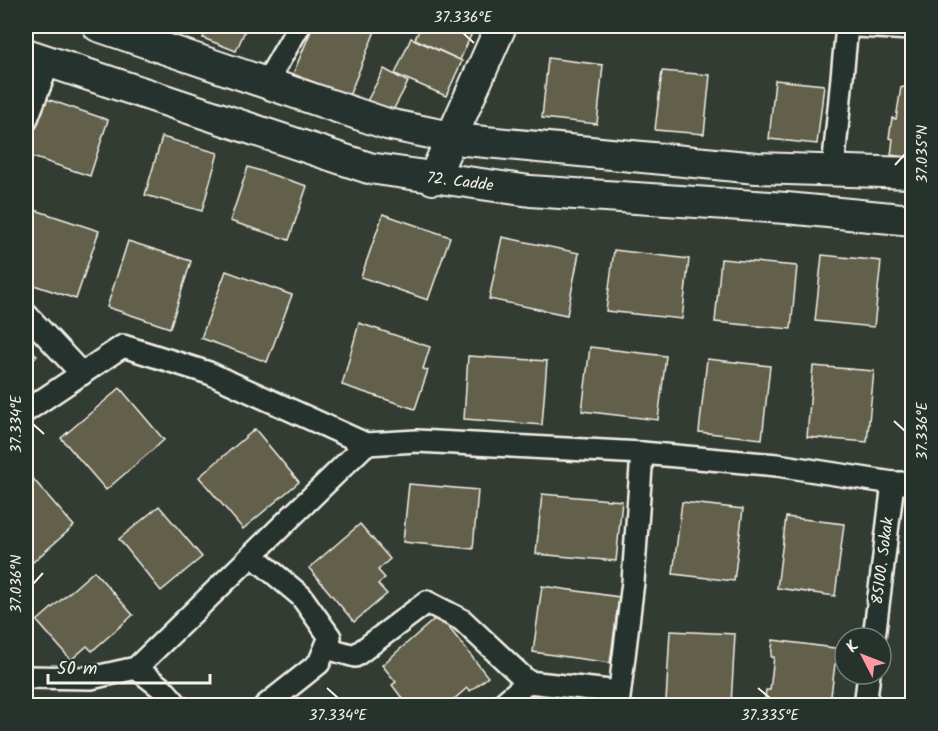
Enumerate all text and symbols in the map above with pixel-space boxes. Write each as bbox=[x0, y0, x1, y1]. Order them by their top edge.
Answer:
text: 37.336°E bbox=[434, 6, 493, 30]
text: 37.035°N bbox=[911, 125, 935, 183]
street label: 72. Cadde bbox=[425, 166, 495, 198]
text: 37.334°E bbox=[5, 394, 29, 453]
text: 37.336°E bbox=[911, 401, 935, 460]
street label: 85100. Sokak bbox=[865, 515, 901, 606]
text: 37.036°N bbox=[5, 555, 29, 613]
north arrow bbox=[833, 626, 893, 686]
text: K bbox=[840, 635, 866, 659]
scale bar bbox=[48, 647, 210, 685]
text: 50 m bbox=[57, 655, 97, 684]
text: 37.334°E bbox=[309, 704, 368, 728]
text: 37.335°E bbox=[741, 704, 800, 728]

